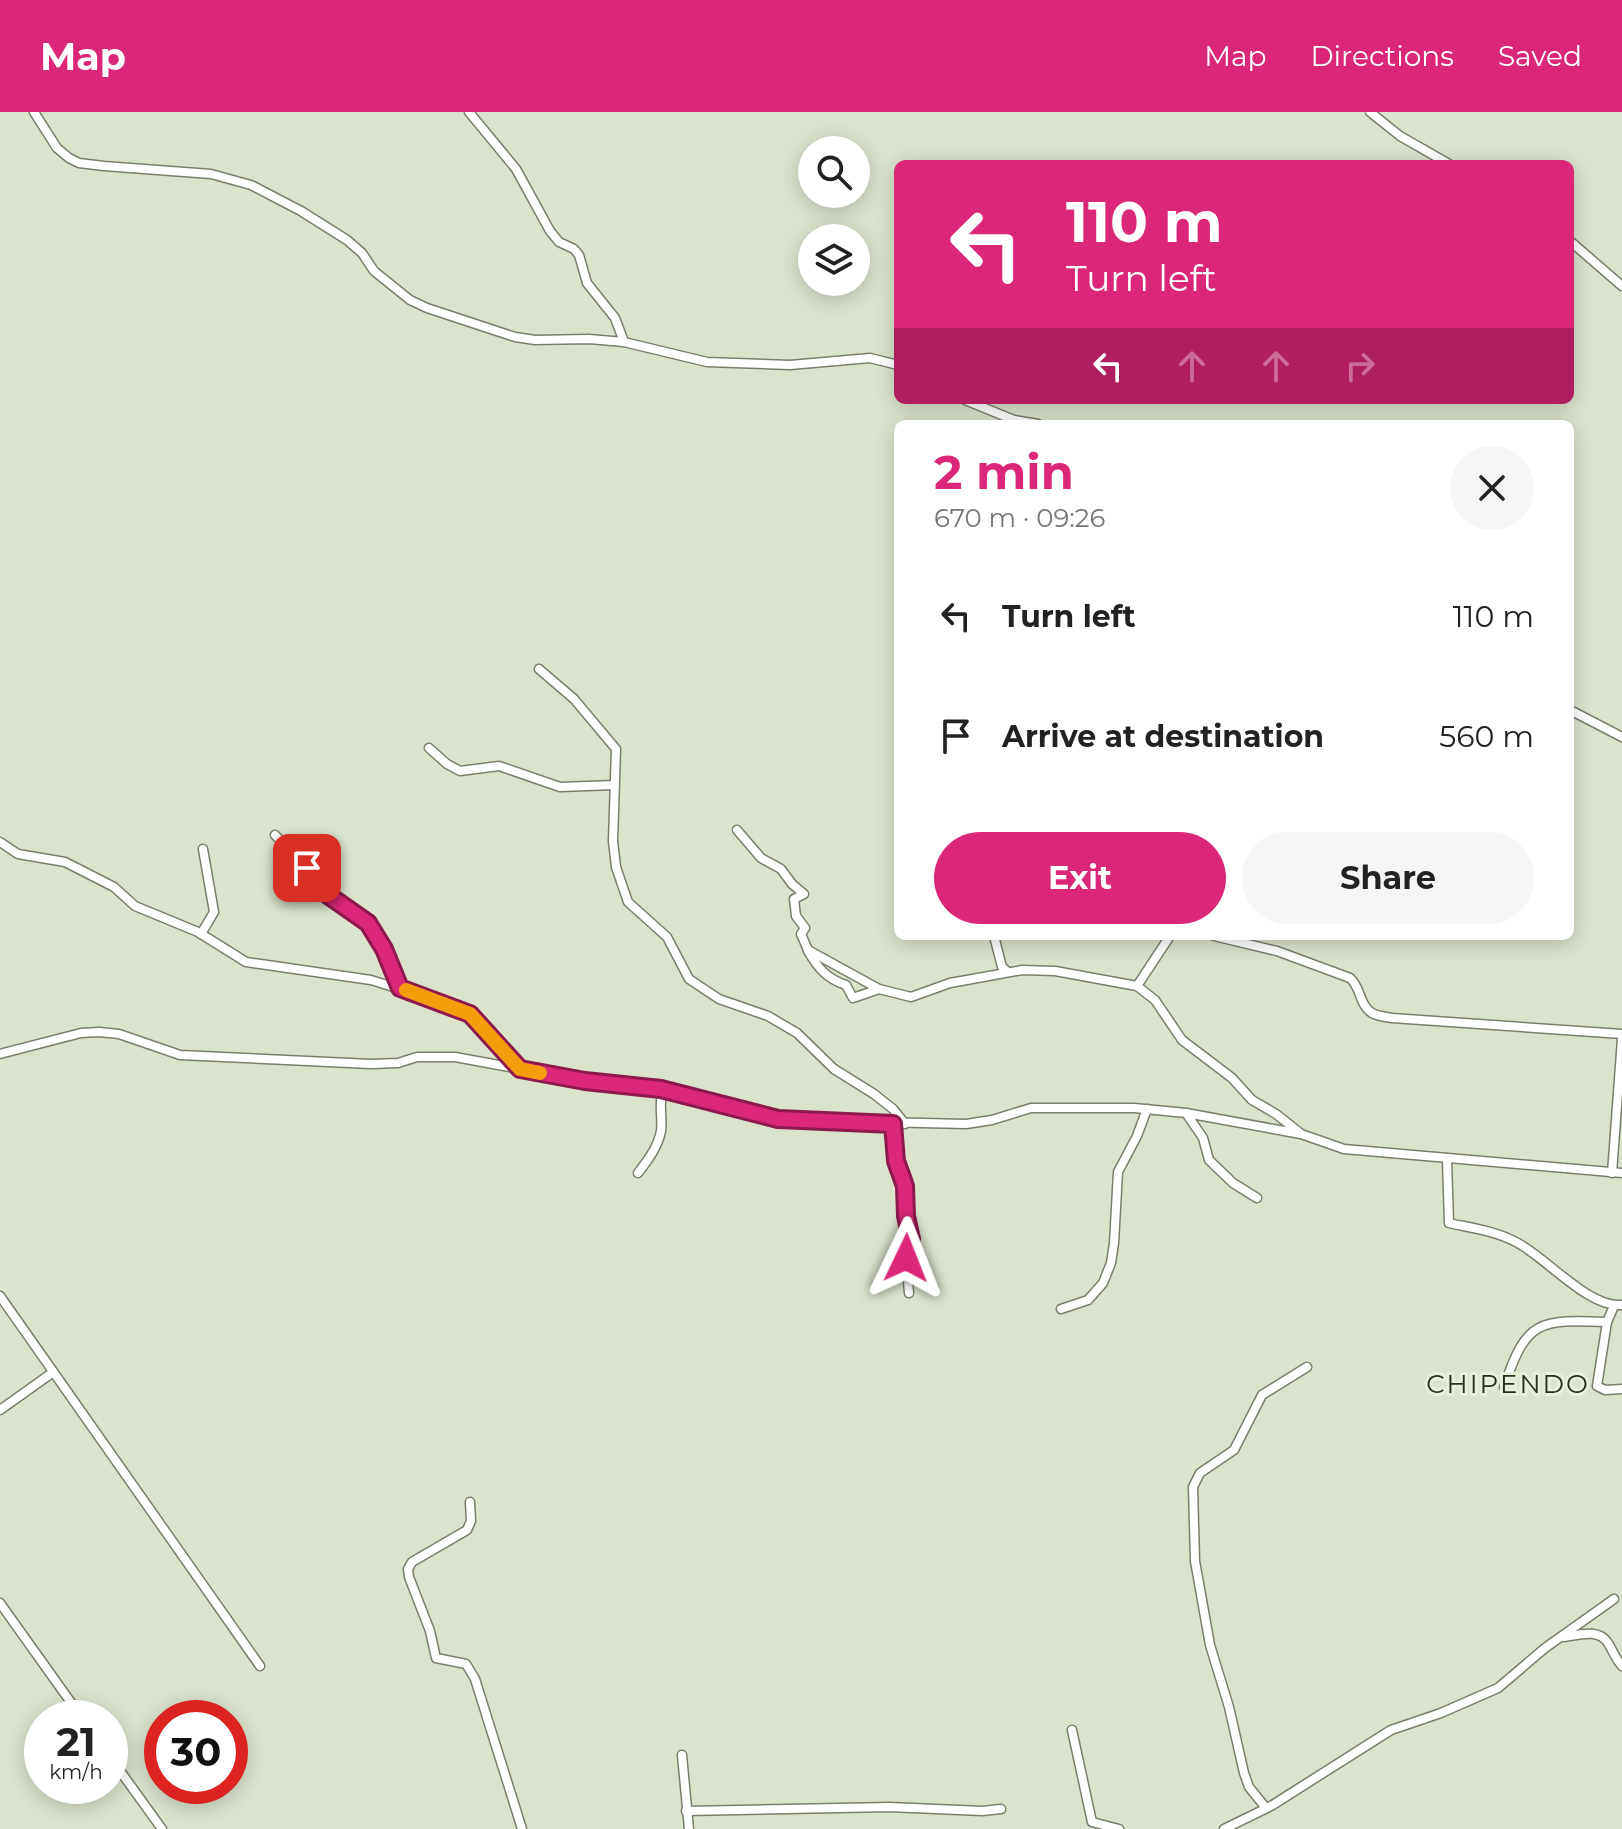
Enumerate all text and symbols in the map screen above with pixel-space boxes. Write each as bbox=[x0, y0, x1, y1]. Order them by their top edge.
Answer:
text: Map bbox=[40, 33, 126, 80]
text: Map bbox=[1204, 39, 1266, 73]
text: Directions bbox=[1310, 39, 1454, 73]
text: Saved bbox=[1498, 39, 1582, 73]
map controls bbox=[798, 136, 870, 296]
button: search bbox=[798, 136, 870, 208]
text: 110 m bbox=[1066, 188, 1223, 256]
icon: left bbox=[934, 192, 1038, 296]
button: layers bbox=[798, 224, 870, 296]
text: Turn left bbox=[1066, 256, 1217, 300]
icon: left bbox=[1086, 344, 1130, 388]
icon: ahead bbox=[1170, 344, 1214, 388]
icon: ahead bbox=[1254, 344, 1298, 388]
icon: right bbox=[1338, 344, 1382, 388]
text: 2 min bbox=[934, 443, 1074, 501]
button: close bbox=[1450, 446, 1534, 530]
text: 670 m · 09:26 bbox=[934, 502, 1105, 534]
icon: left bbox=[934, 594, 978, 638]
text: Turn left bbox=[1002, 598, 1135, 635]
text: 110 m bbox=[1453, 598, 1534, 635]
icon: arrive bbox=[934, 714, 978, 758]
text: Arrive at destination bbox=[1002, 718, 1324, 755]
text: 560 m bbox=[1439, 718, 1534, 755]
button: Exit bbox=[934, 832, 1226, 924]
button: Share bbox=[1242, 832, 1534, 924]
pin bbox=[273, 834, 341, 902]
icon: arrive bbox=[285, 846, 329, 890]
position arrow bbox=[864, 1216, 948, 1300]
district label: CHIPENDO bbox=[1426, 1368, 1590, 1400]
speed limit sign: 30 bbox=[144, 1700, 248, 1804]
text: 21 bbox=[56, 1717, 96, 1766]
text: km/h bbox=[49, 1760, 103, 1784]

